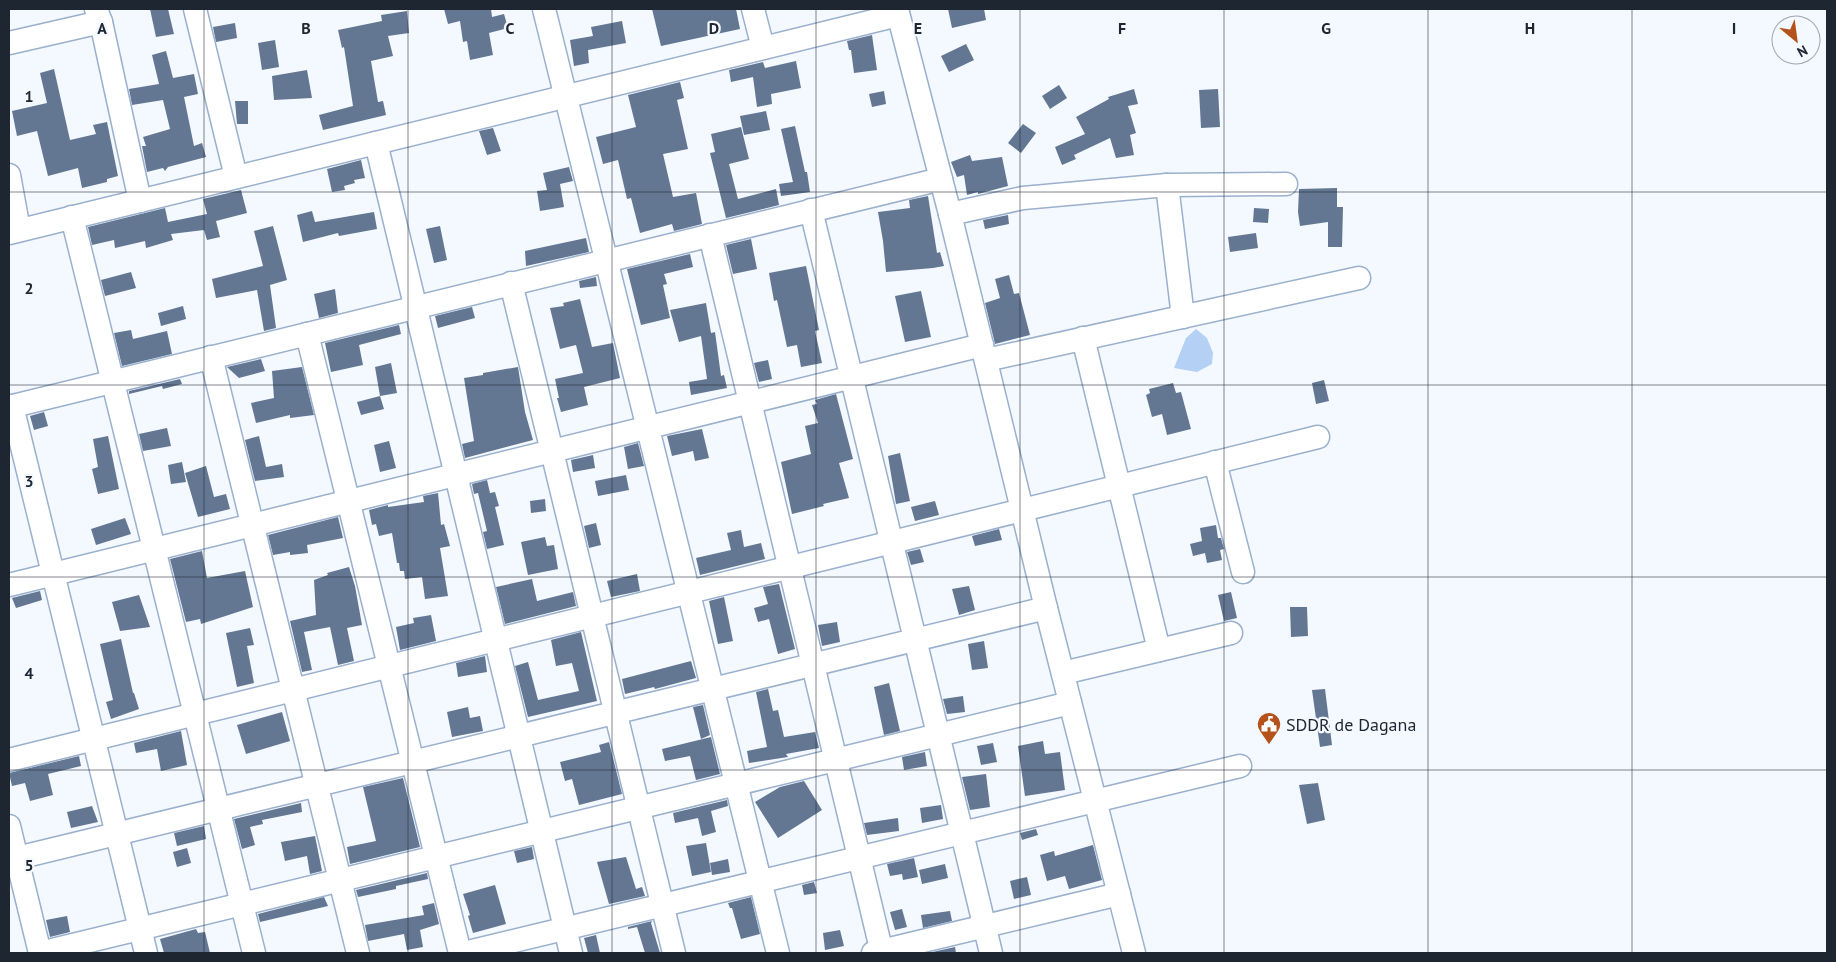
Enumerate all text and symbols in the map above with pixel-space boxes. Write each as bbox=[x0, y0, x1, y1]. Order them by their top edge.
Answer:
north arrow bbox=[1771, 15, 1821, 65]
text: A bbox=[97, 18, 107, 38]
text: B bbox=[301, 18, 311, 38]
text: C bbox=[506, 18, 515, 38]
text: D bbox=[709, 18, 719, 38]
text: E bbox=[914, 18, 922, 38]
text: F bbox=[1118, 18, 1126, 38]
text: G bbox=[1321, 18, 1331, 38]
text: H bbox=[1525, 18, 1535, 38]
text: I bbox=[1732, 18, 1736, 38]
text: N bbox=[1794, 41, 1811, 61]
text: 1 bbox=[24, 86, 34, 106]
text: 2 bbox=[24, 278, 34, 298]
text: 3 bbox=[24, 471, 34, 491]
text: 4 bbox=[24, 663, 34, 683]
public building icon: SDDR de Dagana bbox=[1256, 711, 1282, 745]
place label: SDDR de Dagana bbox=[1286, 713, 1416, 736]
text: 5 bbox=[24, 855, 34, 875]

